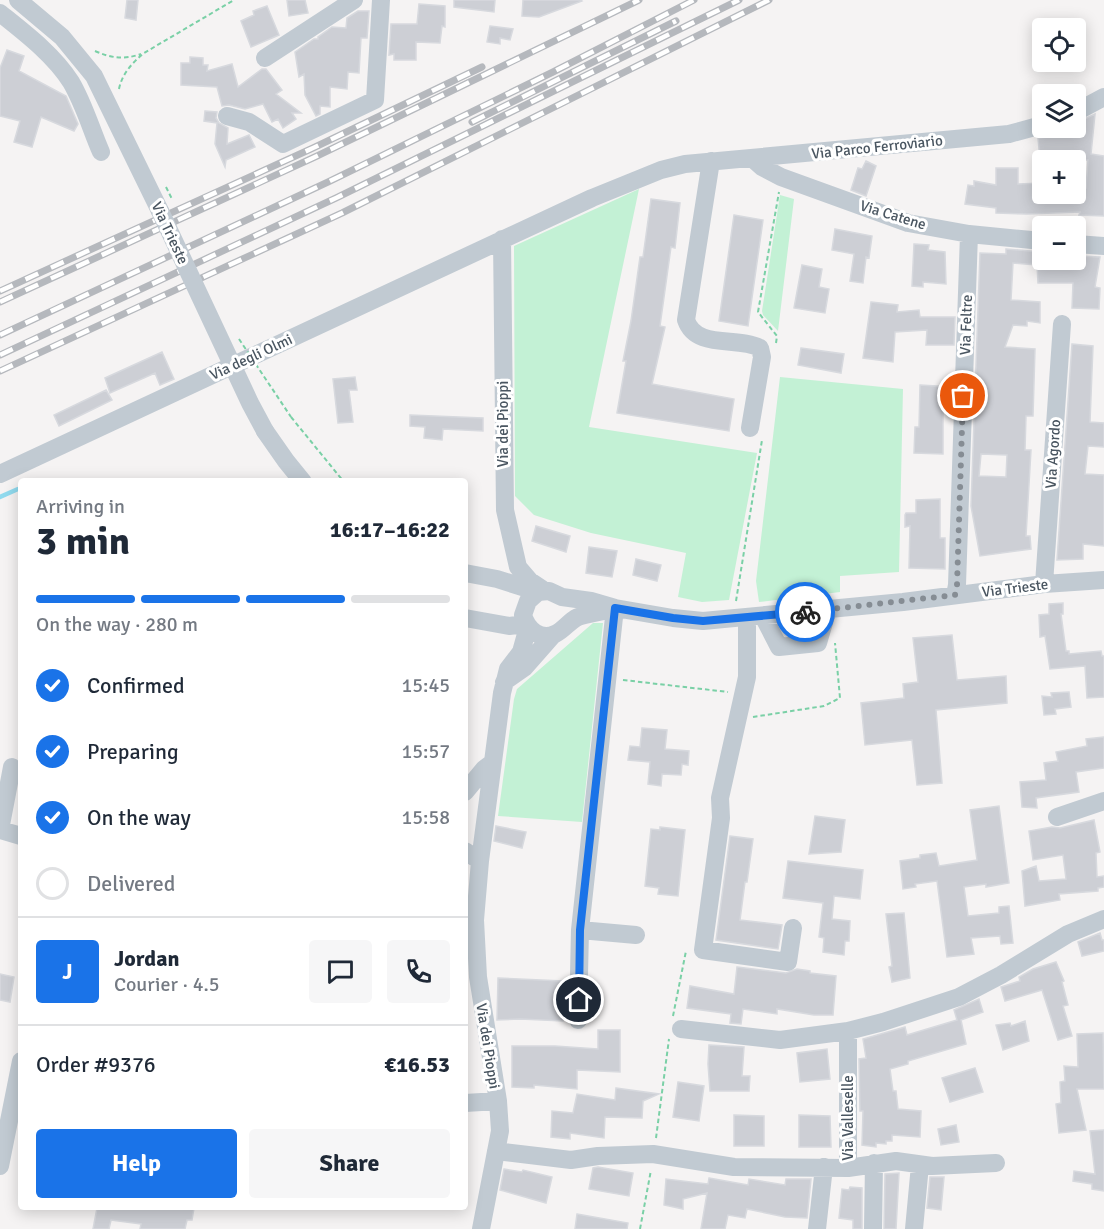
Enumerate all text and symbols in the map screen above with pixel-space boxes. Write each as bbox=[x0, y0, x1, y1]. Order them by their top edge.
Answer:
map controls bbox=[1032, 18, 1086, 270]
button: locate bbox=[1032, 18, 1086, 72]
button: layers bbox=[1032, 84, 1086, 138]
street label: Via Parco Ferroviario bbox=[810, 131, 944, 163]
button: + bbox=[1032, 150, 1086, 204]
street label: Via Catene bbox=[858, 196, 928, 234]
street label: Via Trieste bbox=[148, 199, 192, 267]
button: − bbox=[1032, 216, 1086, 270]
street label: Via Feltre bbox=[956, 294, 976, 356]
street label: Via degli Olmi bbox=[207, 330, 295, 384]
pin bbox=[937, 370, 988, 421]
icon: bag bbox=[946, 379, 979, 412]
street label: Via dei Pioppi bbox=[494, 381, 512, 467]
street label: Via Agordo bbox=[1042, 419, 1064, 489]
text: Arriving in bbox=[36, 494, 125, 519]
text: 16:17–16:22 bbox=[330, 516, 450, 543]
text: 3 min bbox=[36, 517, 130, 565]
street label: Via Trieste bbox=[981, 575, 1049, 601]
courier bbox=[775, 582, 835, 642]
icon: bike bbox=[789, 596, 822, 629]
text: On the way · 280 m bbox=[36, 612, 198, 637]
icon: check bbox=[36, 669, 69, 702]
text: Confirmed bbox=[87, 672, 185, 699]
text: 15:45 bbox=[401, 673, 450, 698]
icon: check bbox=[36, 735, 69, 768]
text: Preparing bbox=[87, 738, 179, 765]
text: 15:57 bbox=[401, 739, 450, 764]
icon: check bbox=[36, 801, 69, 834]
text: On the way bbox=[87, 804, 191, 831]
text: 15:58 bbox=[401, 805, 450, 830]
text: Delivered bbox=[87, 870, 175, 897]
button: chat bbox=[309, 940, 372, 1003]
button: phone bbox=[387, 940, 450, 1003]
text: Jordan bbox=[114, 945, 180, 972]
text: J bbox=[62, 958, 73, 985]
text: Courier · 4.5 bbox=[114, 972, 220, 997]
pin bbox=[553, 974, 604, 1025]
icon: home bbox=[562, 983, 595, 1016]
street label: Via dei Pioppi bbox=[472, 1002, 504, 1090]
text: Order #9376 bbox=[36, 1051, 156, 1078]
text: €16.53 bbox=[384, 1051, 450, 1078]
street label: Via Valleselle bbox=[839, 1075, 857, 1161]
button: Help bbox=[36, 1129, 237, 1198]
button: Share bbox=[249, 1129, 450, 1198]

